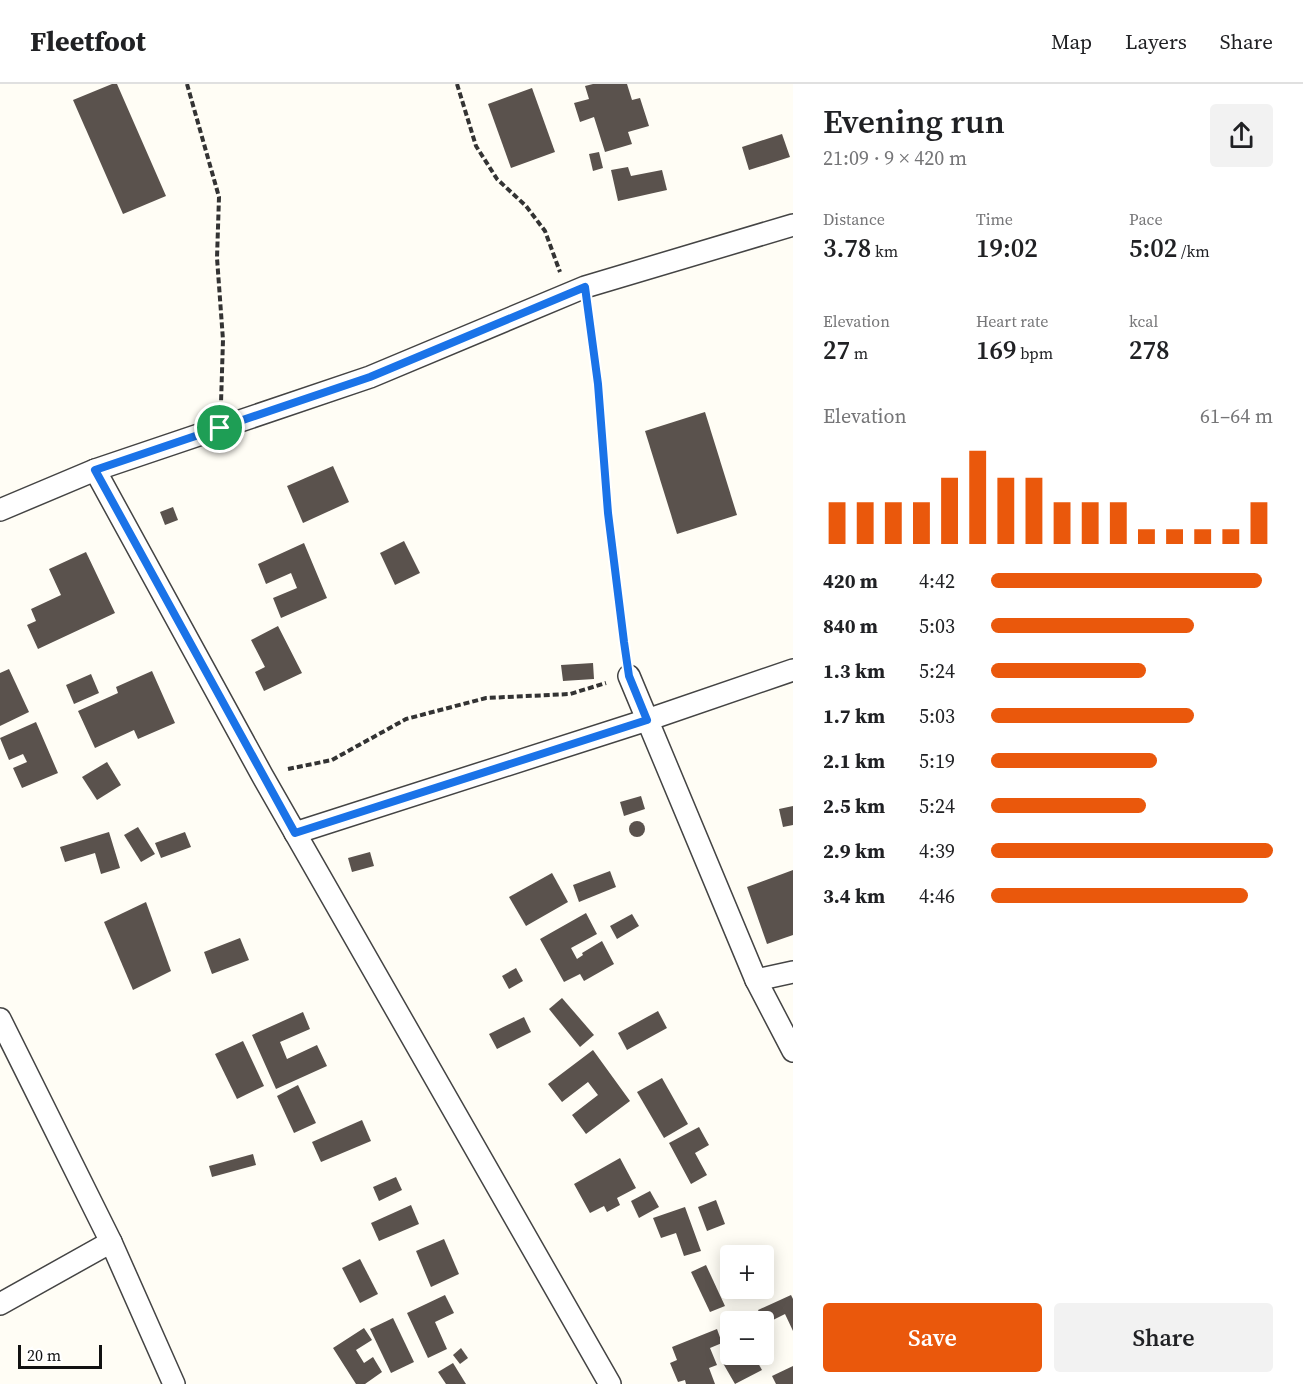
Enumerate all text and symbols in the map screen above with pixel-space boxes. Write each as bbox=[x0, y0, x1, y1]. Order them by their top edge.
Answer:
text: Fleetfoot bbox=[30, 22, 146, 60]
text: Map bbox=[1051, 27, 1092, 56]
text: Layers bbox=[1125, 27, 1187, 56]
text: Share bbox=[1220, 27, 1273, 56]
text: Evening run bbox=[823, 99, 1005, 144]
button: share bbox=[1210, 104, 1273, 167]
text: 21:09 · 9 × 420 m bbox=[823, 144, 967, 172]
text: Distance bbox=[823, 208, 885, 230]
text: Time bbox=[976, 208, 1013, 230]
text: Pace bbox=[1129, 208, 1163, 230]
text: 3.78 bbox=[823, 230, 871, 266]
text: 19:02 bbox=[976, 230, 1038, 266]
text: 5:02 bbox=[1129, 230, 1177, 266]
text: km bbox=[871, 240, 898, 262]
text: /km bbox=[1177, 240, 1210, 262]
text: Elevation bbox=[823, 310, 890, 332]
text: Heart rate bbox=[976, 310, 1048, 332]
text: kcal bbox=[1129, 310, 1158, 332]
text: 27 bbox=[823, 332, 850, 368]
text: 169 bbox=[976, 332, 1017, 368]
text: 278 bbox=[1129, 332, 1170, 368]
text: m bbox=[850, 342, 868, 364]
text: bpm bbox=[1017, 342, 1053, 364]
pin bbox=[194, 402, 245, 453]
text: Elevation bbox=[823, 402, 907, 430]
text: 61–64 m bbox=[1200, 402, 1273, 430]
icon: arrive bbox=[203, 411, 236, 444]
text: 420 m bbox=[823, 567, 878, 595]
text: 4:42 bbox=[919, 567, 955, 595]
text: 840 m bbox=[823, 612, 878, 640]
text: 5:03 bbox=[919, 612, 955, 640]
text: 1.3 km bbox=[823, 657, 885, 685]
text: 5:24 bbox=[919, 657, 955, 685]
text: 1.7 km bbox=[823, 702, 885, 730]
text: 5:03 bbox=[919, 702, 955, 730]
text: 2.1 km bbox=[823, 747, 885, 775]
text: 5:19 bbox=[919, 747, 955, 775]
text: 2.5 km bbox=[823, 792, 885, 820]
text: 5:24 bbox=[919, 792, 955, 820]
text: 2.9 km bbox=[823, 837, 885, 865]
text: 4:39 bbox=[919, 837, 955, 865]
text: 3.4 km bbox=[823, 882, 885, 910]
text: 4:46 bbox=[919, 882, 955, 910]
map controls bbox=[720, 1245, 774, 1365]
button: + bbox=[720, 1245, 774, 1299]
button: Save bbox=[823, 1303, 1042, 1372]
button: Share bbox=[1054, 1303, 1273, 1372]
button: − bbox=[720, 1311, 774, 1365]
scale bar bbox=[18, 1342, 102, 1370]
text: 20 m bbox=[27, 1344, 61, 1366]

